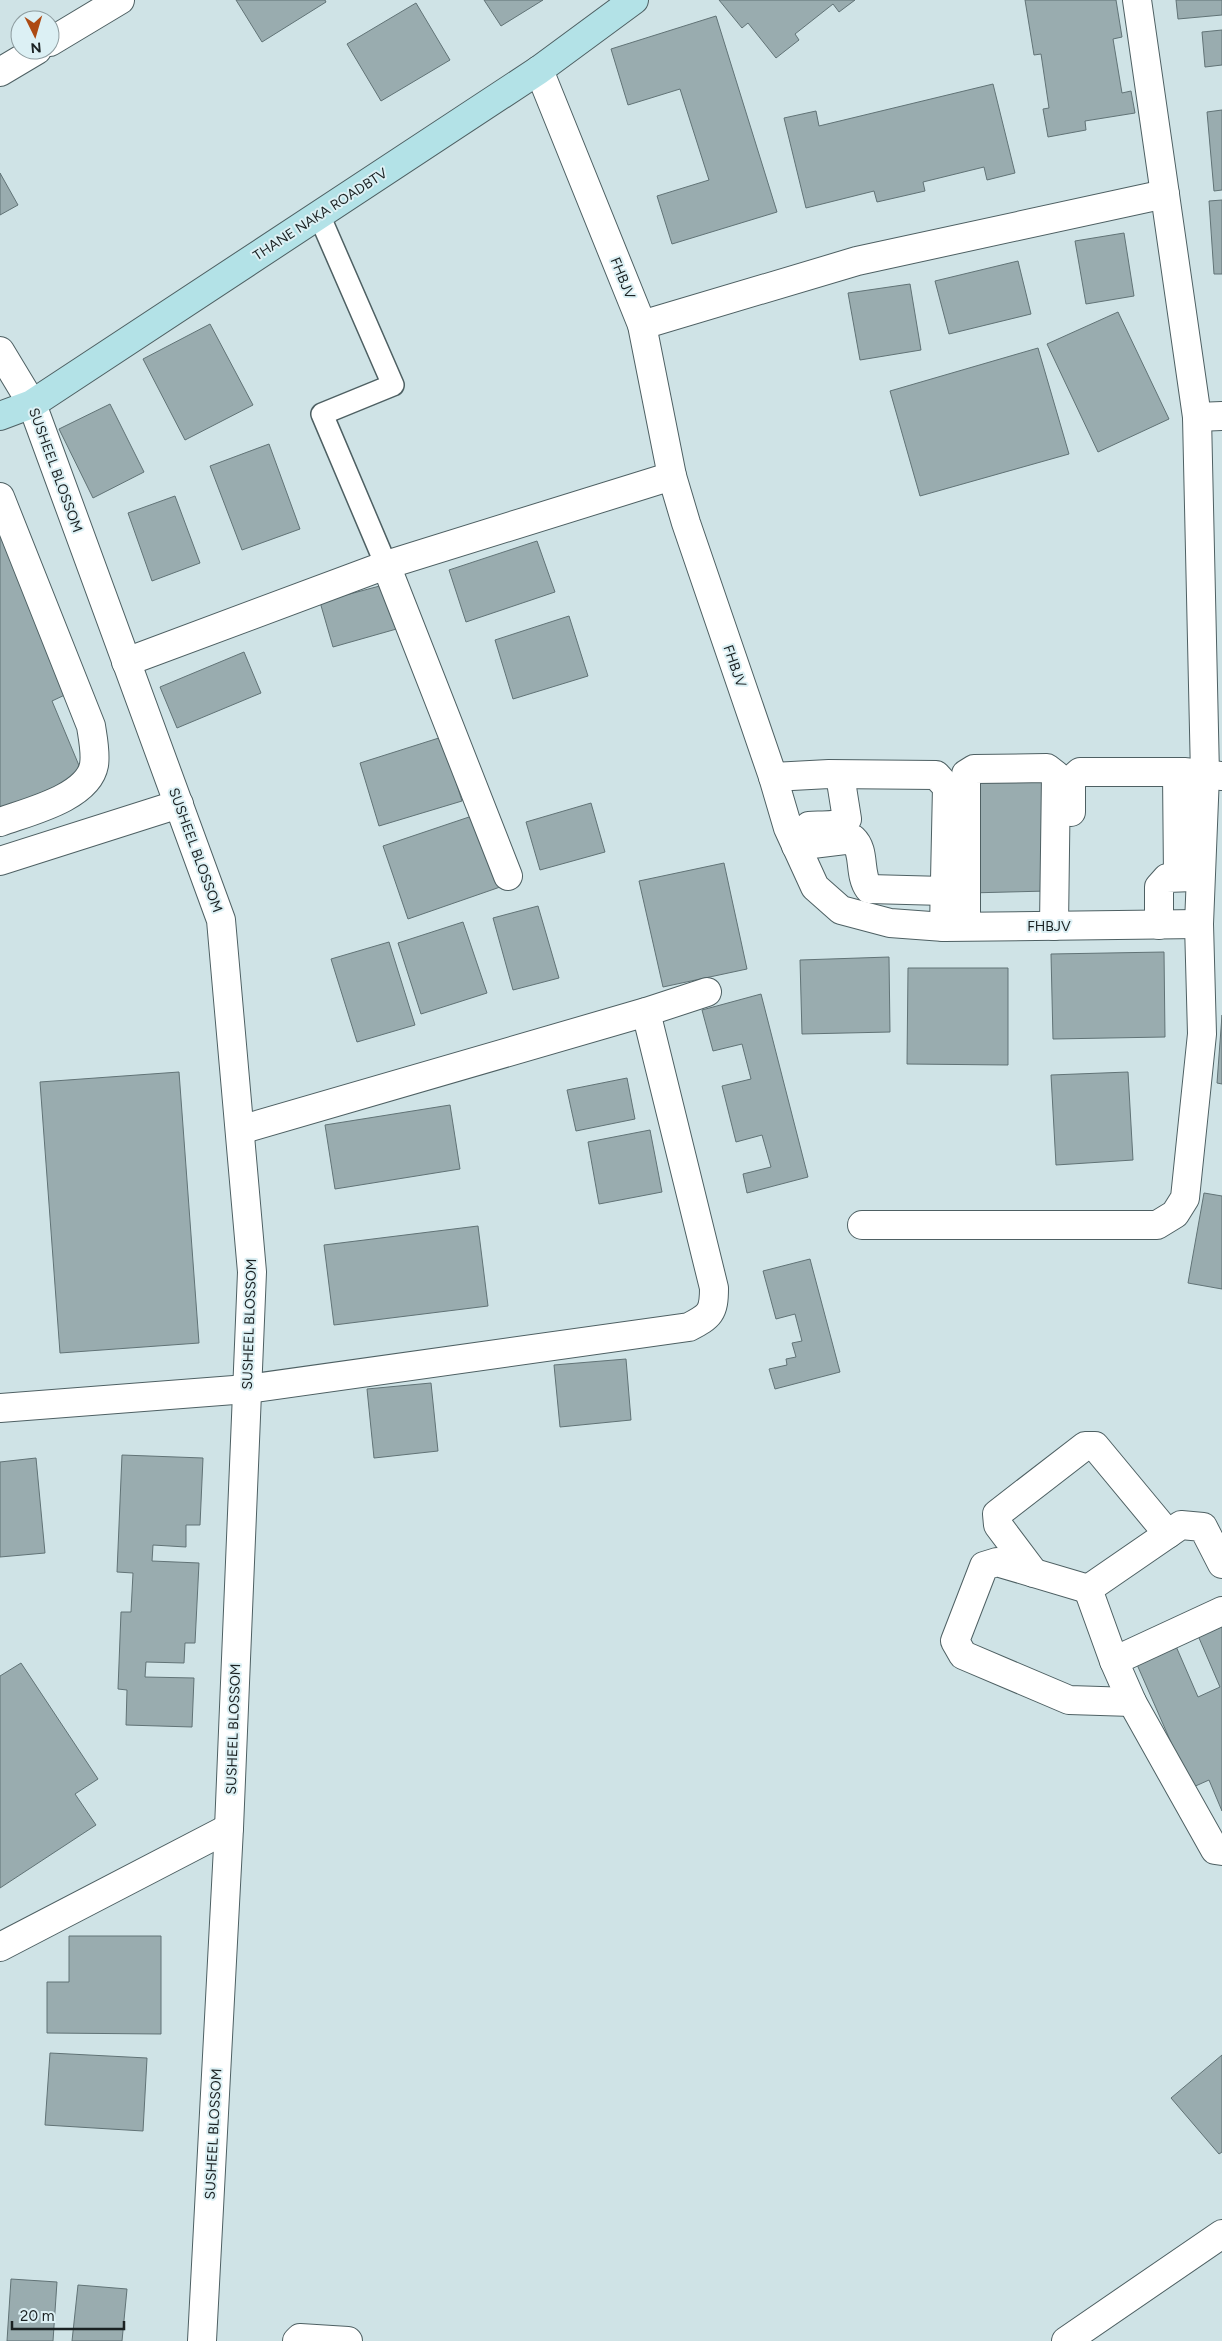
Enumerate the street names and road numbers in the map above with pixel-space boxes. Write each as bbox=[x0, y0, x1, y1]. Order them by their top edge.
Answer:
street label: THANE NAKA ROADBTV bbox=[250, 164, 391, 264]
street label: FHBJV bbox=[606, 255, 639, 302]
street label: SUSHEEL BLOSSOM bbox=[25, 406, 86, 535]
street label: FHBJV bbox=[719, 643, 750, 690]
street label: SUSHEEL BLOSSOM bbox=[165, 786, 226, 915]
street label: FHBJV bbox=[1027, 918, 1071, 935]
street label: SUSHEEL BLOSSOM bbox=[239, 1258, 260, 1390]
street label: SUSHEEL BLOSSOM bbox=[223, 1663, 244, 1795]
street label: SUSHEEL BLOSSOM bbox=[202, 2068, 225, 2200]

